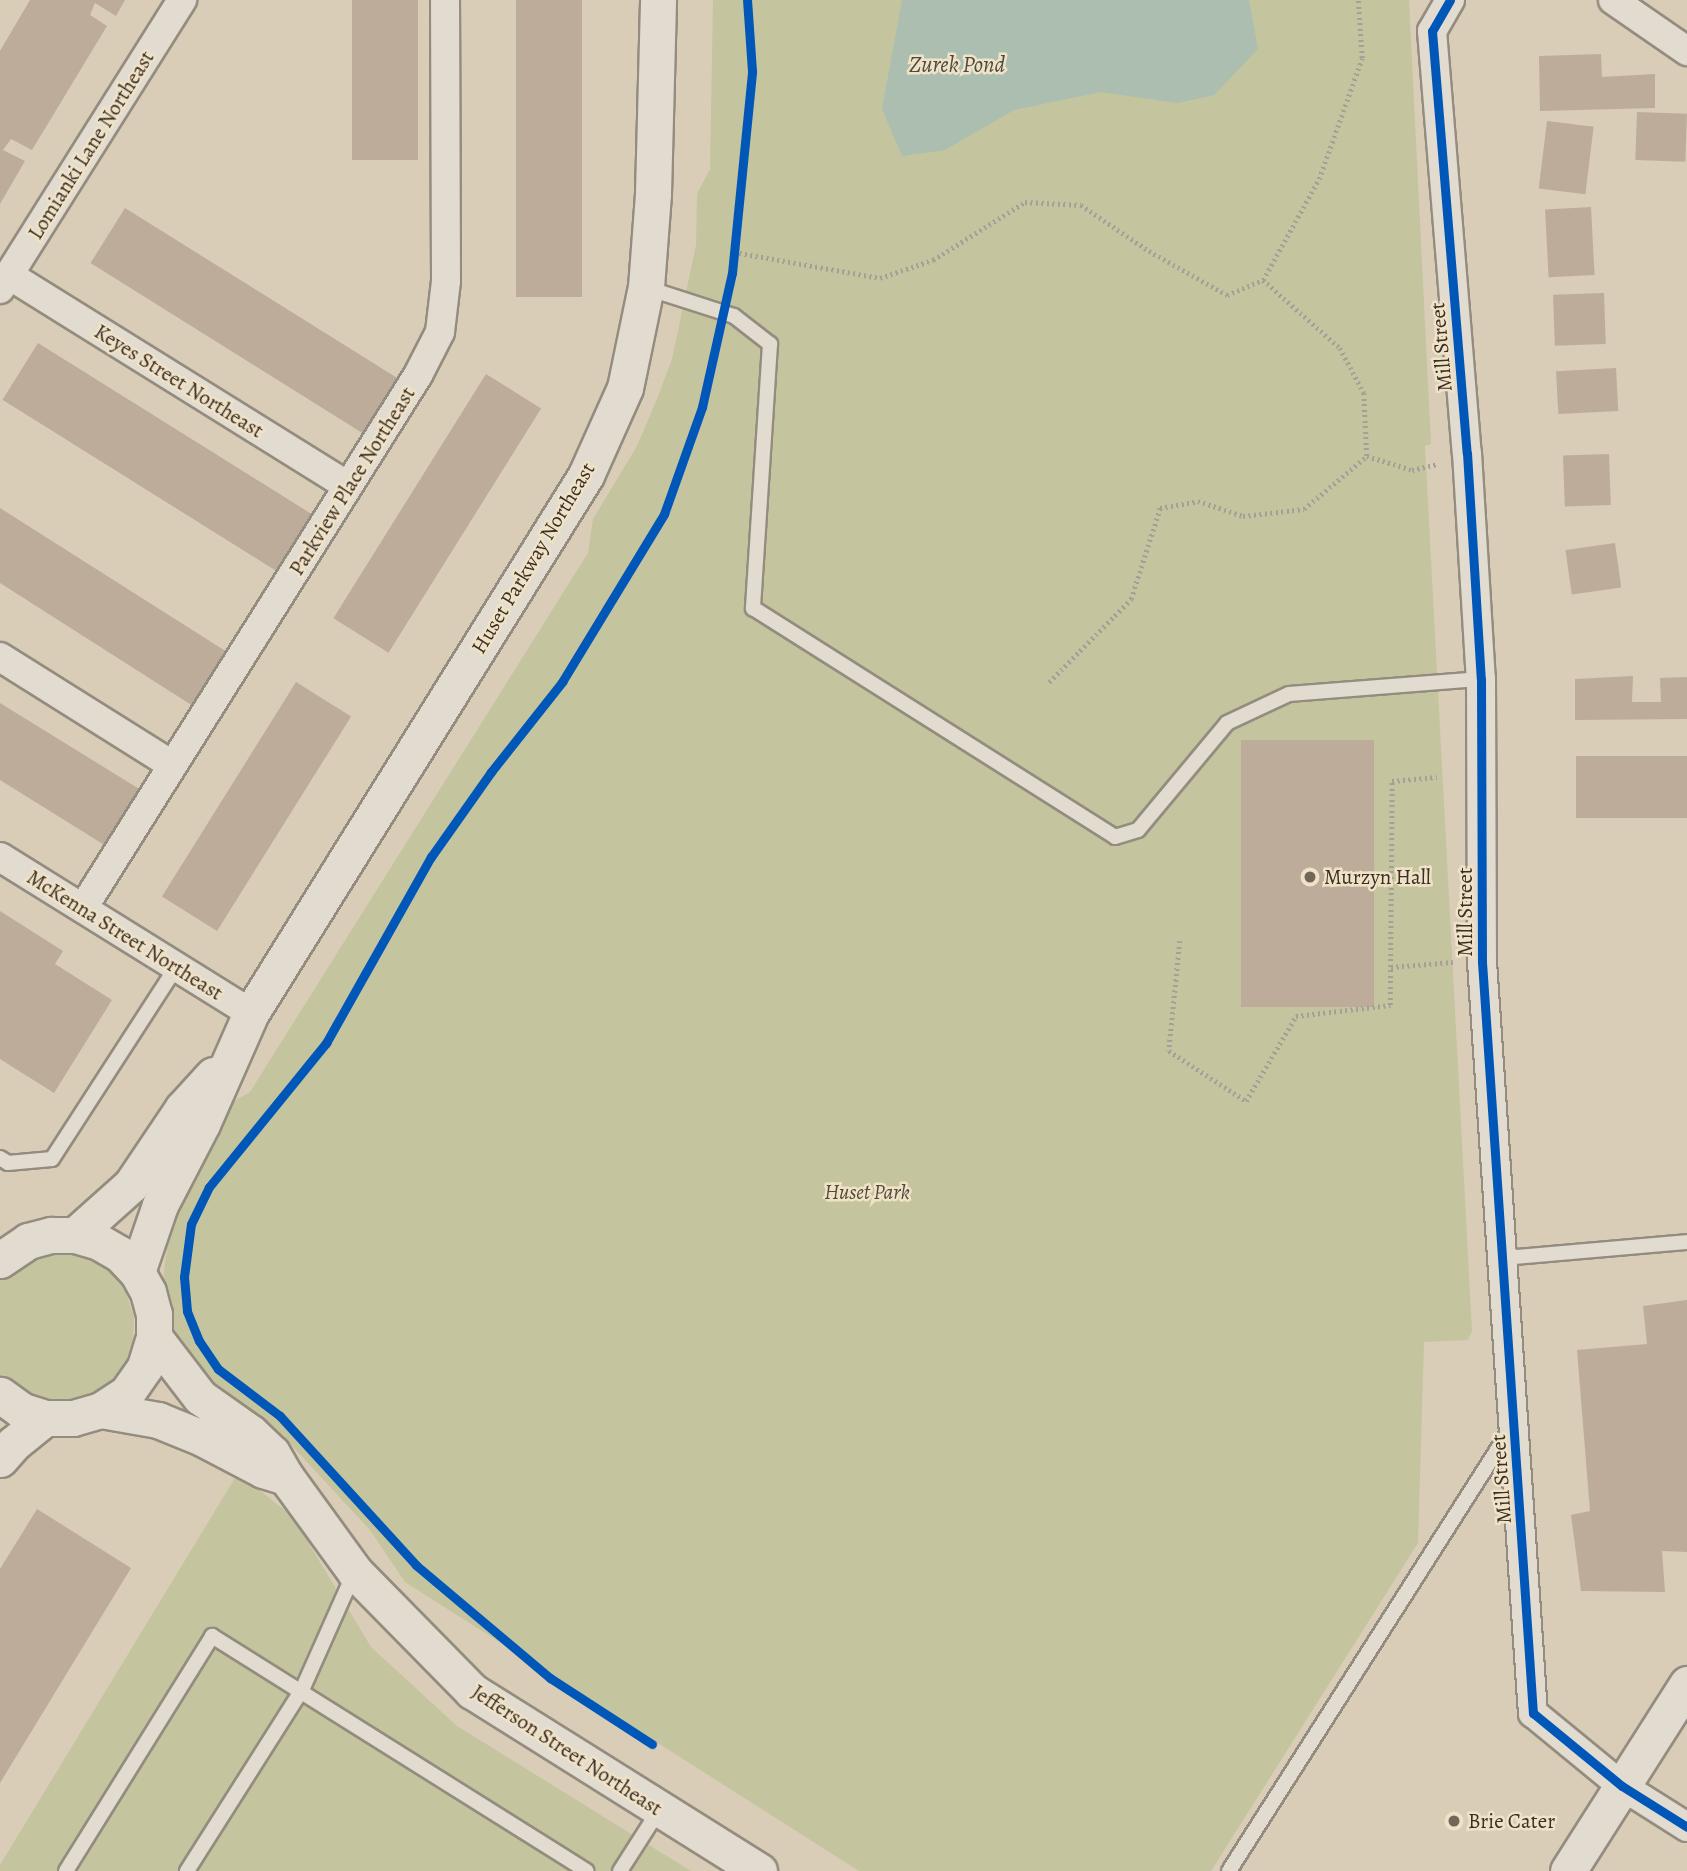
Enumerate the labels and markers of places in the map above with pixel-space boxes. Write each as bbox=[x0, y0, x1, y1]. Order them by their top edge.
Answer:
place label: Murzyn Hall bbox=[1324, 864, 1431, 890]
marker: Murzyn Hall bbox=[1302, 869, 1318, 885]
place label: Brie Cater bbox=[1468, 1808, 1555, 1834]
marker: Brie Cater bbox=[1446, 1813, 1462, 1829]

